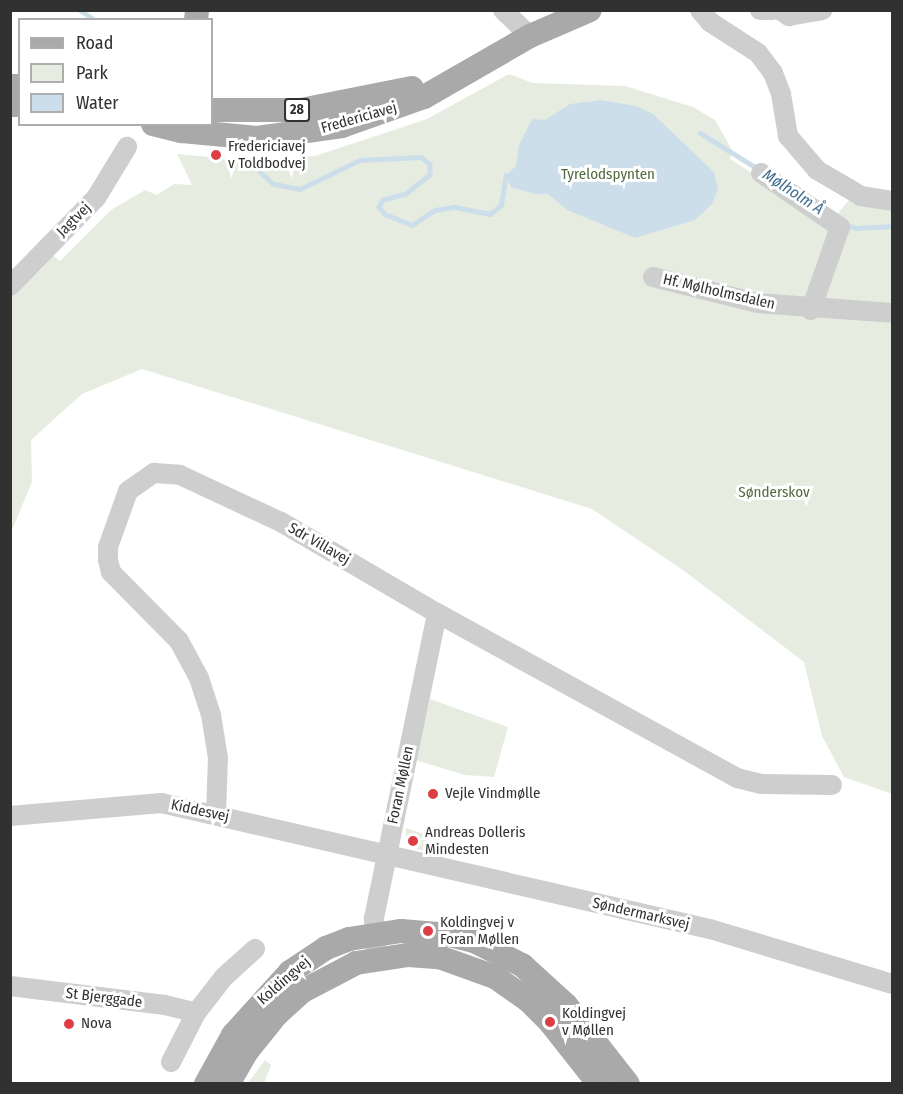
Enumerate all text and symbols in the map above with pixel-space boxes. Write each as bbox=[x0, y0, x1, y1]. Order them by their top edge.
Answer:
legend bbox=[18, 18, 213, 126]
text: Road bbox=[76, 32, 113, 54]
text: Park bbox=[76, 62, 108, 84]
text: Water bbox=[76, 92, 119, 114]
road number: 28 bbox=[284, 99, 310, 121]
street label: Fredericiavej bbox=[319, 99, 399, 137]
place label: Fredericiavej v Toldbodvej bbox=[228, 137, 306, 172]
marker: Fredericiavej v Toldbodvej bbox=[209, 148, 223, 162]
water label: Mølholm Å bbox=[759, 165, 827, 219]
park label: Tyrelodspynten bbox=[561, 166, 655, 184]
street label: Jagtvej bbox=[53, 199, 95, 241]
street label: Hf. Mølholmsdalen bbox=[661, 270, 777, 314]
park label: Sønderskov bbox=[738, 484, 810, 502]
street label: Sdr Villavej bbox=[285, 519, 353, 569]
street label: Foran Møllen bbox=[384, 744, 418, 826]
place label: Vejle Vindmølle bbox=[445, 785, 540, 803]
marker: Vejle Vindmølle bbox=[426, 787, 440, 801]
street label: Kiddesvej bbox=[169, 796, 231, 826]
place label: Andreas Dolleris Mindesten bbox=[425, 823, 525, 858]
marker: Andreas Dolleris Mindesten bbox=[406, 834, 420, 848]
street label: Søndermarksvej bbox=[591, 894, 691, 934]
place label: Koldingvej v Foran Møllen bbox=[440, 913, 519, 948]
marker: Koldingvej v Foran Møllen bbox=[421, 924, 435, 938]
street label: Koldingvej bbox=[254, 953, 314, 1009]
street label: St Bjerggade bbox=[65, 984, 143, 1012]
place label: Koldingvej v Møllen bbox=[562, 1004, 626, 1039]
place label: Nova bbox=[81, 1015, 112, 1033]
marker: Koldingvej v Møllen bbox=[543, 1015, 557, 1029]
marker: Nova bbox=[62, 1017, 76, 1031]

